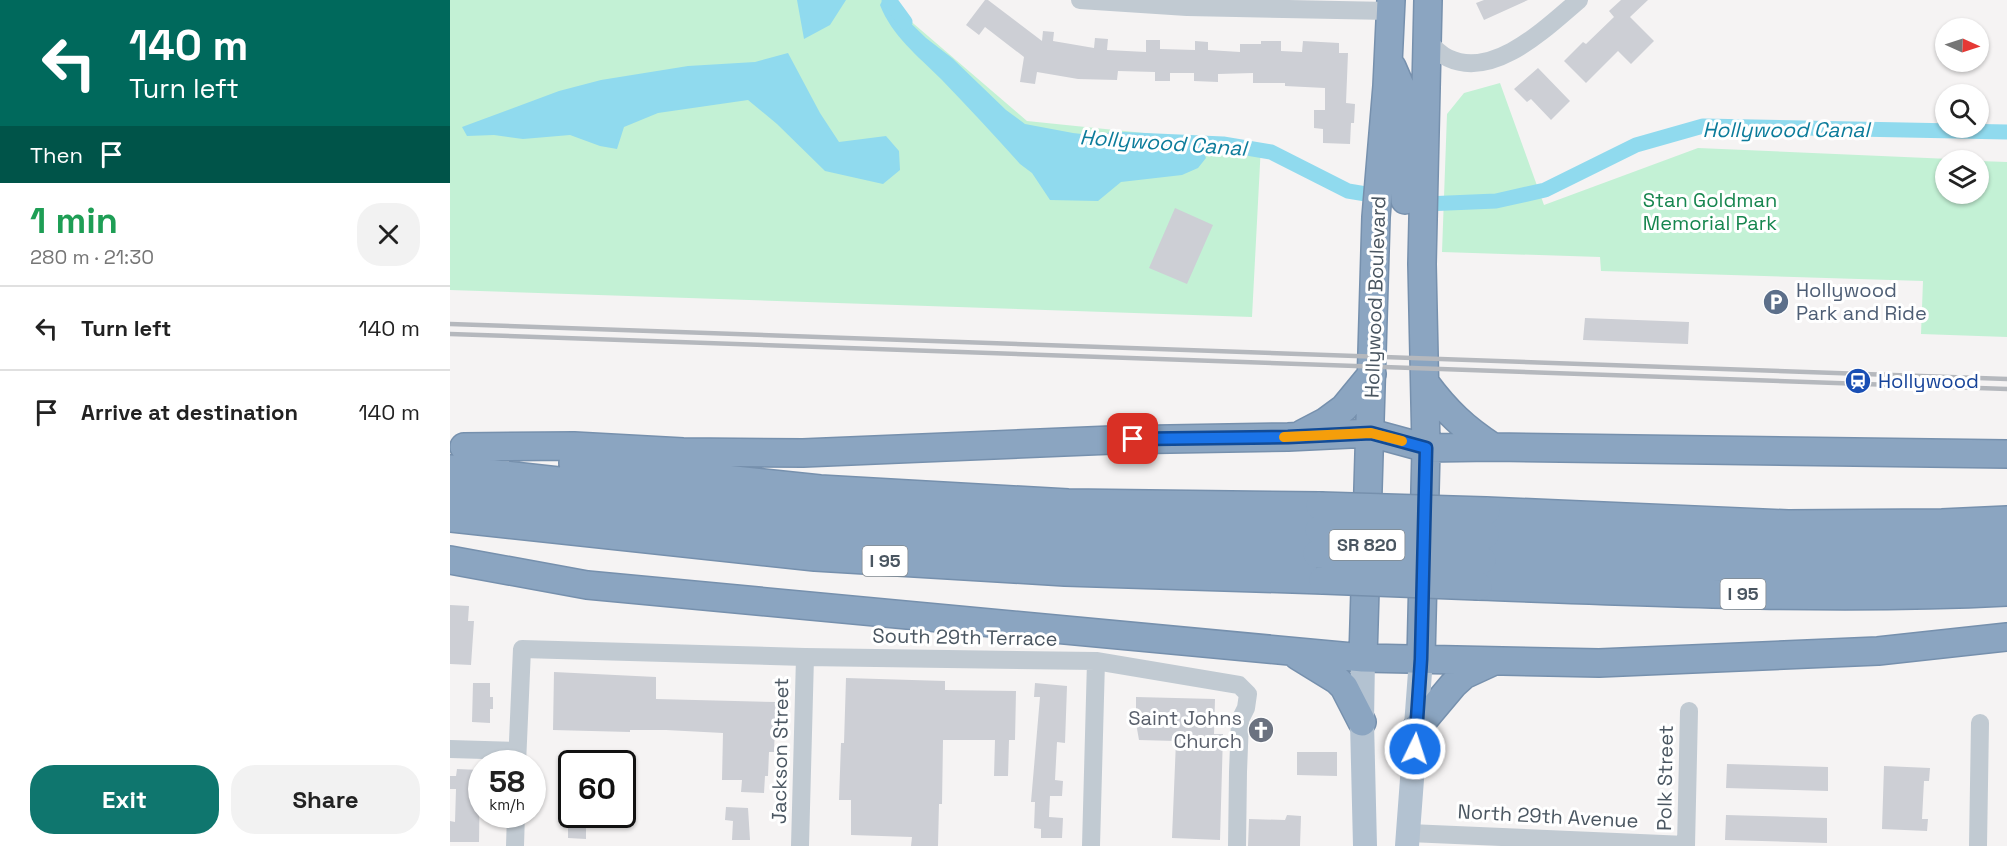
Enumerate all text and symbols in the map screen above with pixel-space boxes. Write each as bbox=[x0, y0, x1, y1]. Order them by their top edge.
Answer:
north arrow bbox=[1935, 18, 1989, 72]
map controls bbox=[1935, 18, 1989, 204]
text: 140 m bbox=[129, 19, 248, 72]
icon: left bbox=[30, 24, 108, 102]
text: Turn left bbox=[129, 71, 239, 106]
button: search bbox=[1935, 84, 1989, 138]
water label: Hollywood Canal bbox=[1702, 116, 1872, 143]
water label: Hollywood Canal bbox=[1079, 123, 1250, 162]
icon: arrive bbox=[95, 138, 128, 171]
text: Then bbox=[30, 141, 83, 169]
button: layers bbox=[1935, 150, 1989, 204]
park label: Stan Goldman Memorial Park bbox=[1643, 187, 1777, 236]
street label: Hollywood Boulevard bbox=[1358, 195, 1392, 399]
text: 1 min bbox=[30, 198, 118, 244]
button: close bbox=[357, 203, 420, 266]
text: 280 m · 21:30 bbox=[30, 244, 154, 270]
place label: Hollywood Park and Ride bbox=[1796, 277, 1927, 326]
parking icon: Hollywood Park and Ride bbox=[1761, 287, 1791, 317]
icon: left bbox=[30, 312, 63, 345]
text: Turn left bbox=[81, 314, 171, 342]
text: 140 m bbox=[358, 314, 420, 342]
station icon: Hollywood bbox=[1843, 366, 1873, 396]
place label: Hollywood bbox=[1878, 368, 1979, 394]
icon: arrive bbox=[30, 396, 63, 429]
text: Arrive at destination bbox=[81, 398, 298, 426]
text: 140 m bbox=[358, 398, 420, 426]
pin bbox=[1107, 413, 1158, 464]
icon: arrive bbox=[1116, 422, 1149, 455]
road number: SR 820 bbox=[1330, 530, 1404, 560]
road number: I 95 bbox=[862, 546, 908, 576]
road number: I 95 bbox=[1720, 579, 1766, 609]
street label: South 29th Terrace bbox=[872, 622, 1058, 652]
street label: Jackson Street bbox=[766, 678, 794, 824]
place label: Saint Johns Church bbox=[1128, 705, 1242, 754]
church icon: Saint Johns Church bbox=[1246, 715, 1276, 745]
position arrow bbox=[1383, 717, 1447, 781]
street label: Polk Street bbox=[1651, 725, 1679, 831]
speed limit sign: 60 bbox=[558, 750, 636, 828]
text: 58 bbox=[489, 762, 525, 801]
button: Exit bbox=[30, 765, 219, 834]
button: Share bbox=[231, 765, 420, 834]
text: km/h bbox=[489, 795, 525, 814]
street label: North 29th Avenue bbox=[1457, 798, 1639, 834]

